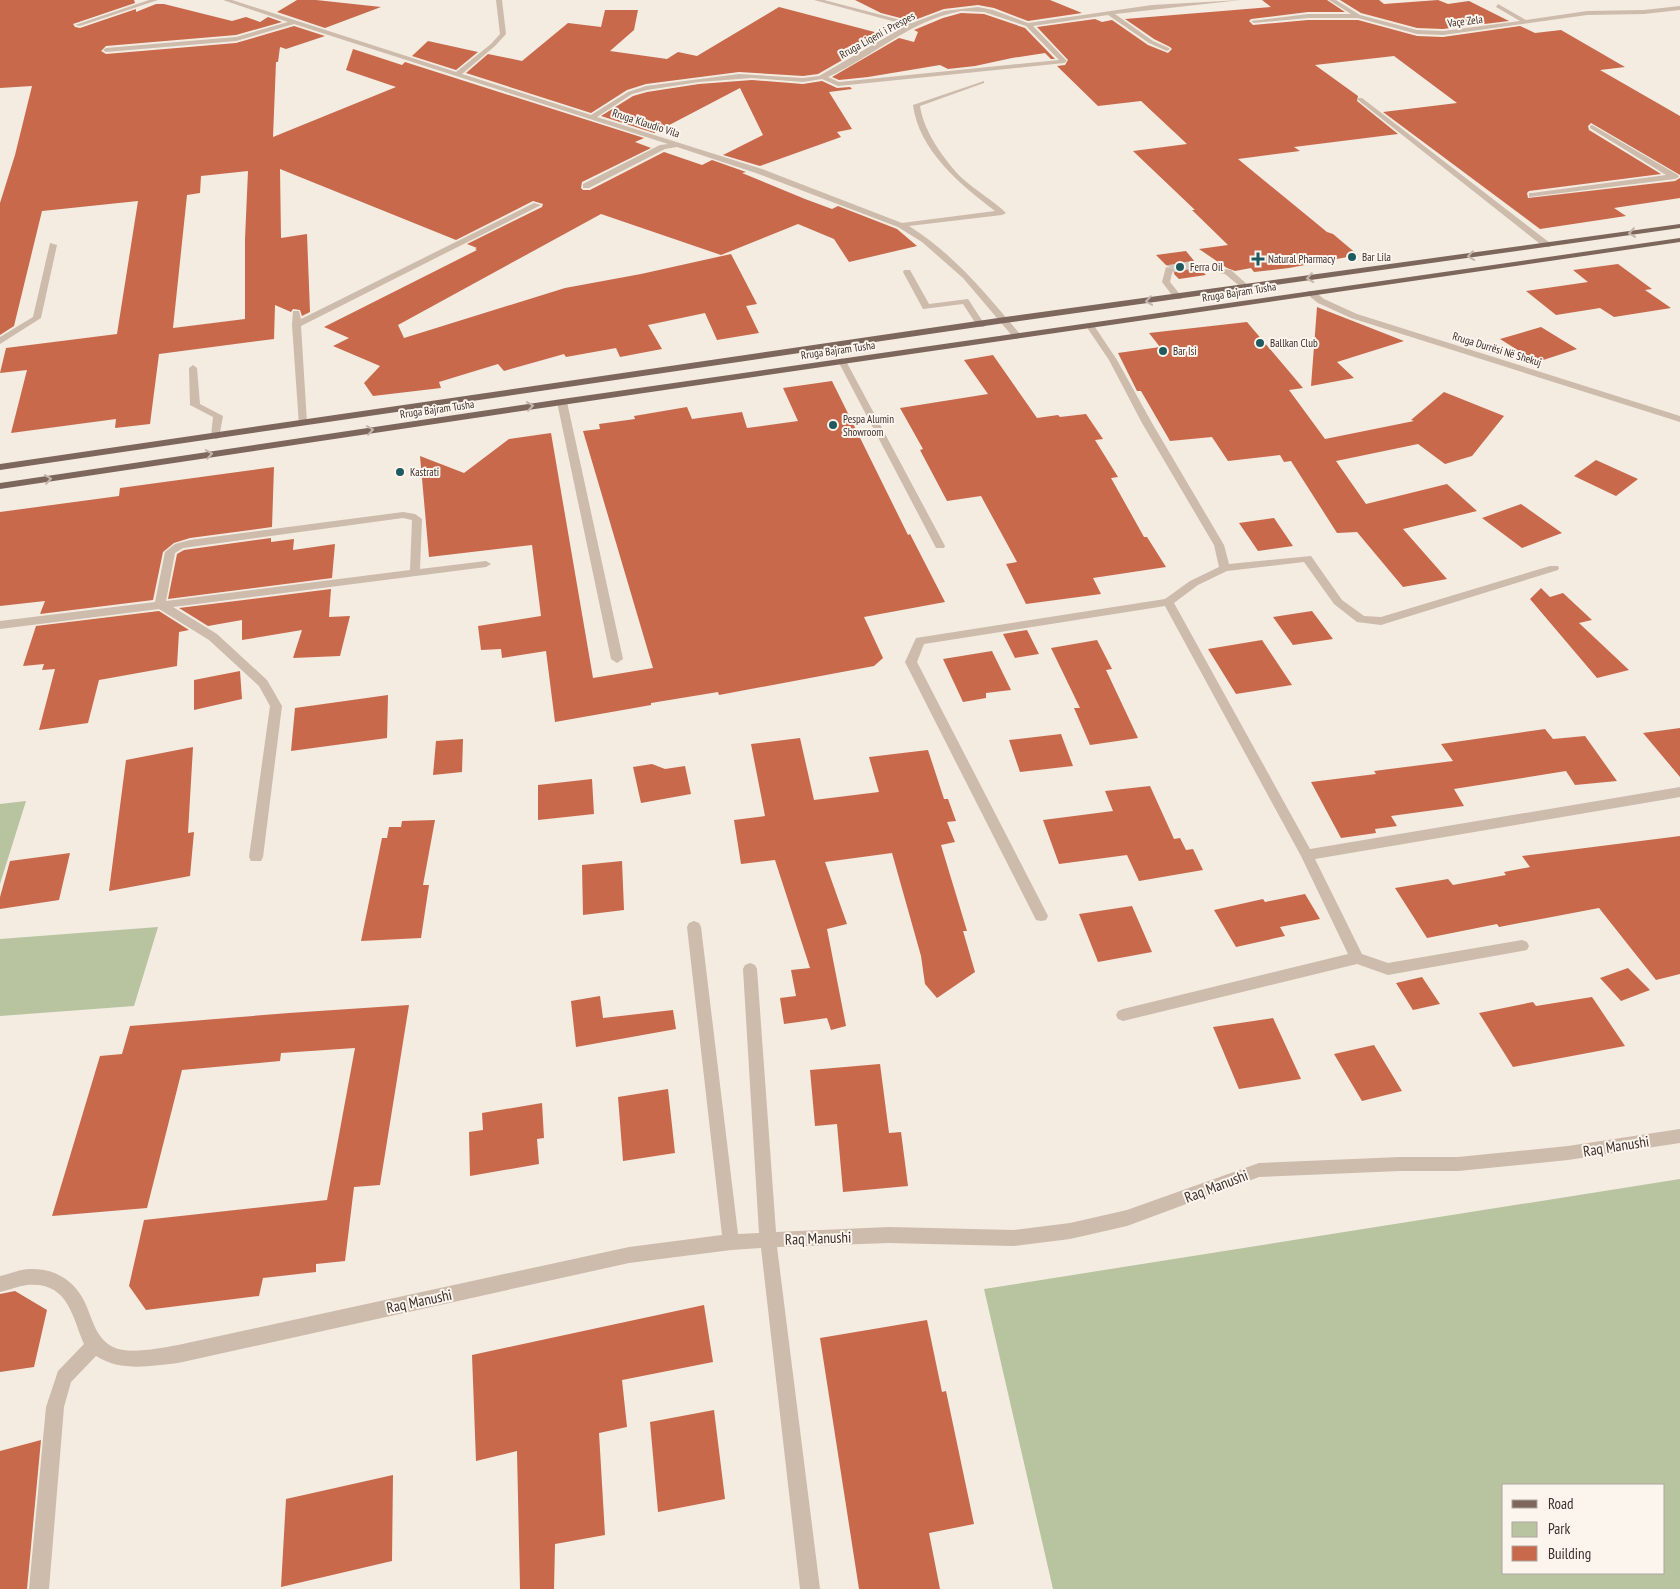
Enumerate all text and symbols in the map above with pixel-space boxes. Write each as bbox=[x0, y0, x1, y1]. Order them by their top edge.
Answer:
street label: Rruga Liqeni i Prespes bbox=[837, 8, 917, 61]
street label: Vaçe Zela bbox=[1446, 12, 1483, 30]
street label: Rruga Klaudio Vila bbox=[610, 106, 682, 140]
one-way arrow bbox=[1627, 227, 1635, 238]
place label: Bar Lila bbox=[1362, 250, 1391, 264]
one-way arrow bbox=[1466, 250, 1475, 260]
marker: Bar Lila bbox=[1346, 251, 1358, 263]
place label: Natural Pharmacy bbox=[1268, 252, 1336, 266]
marker: Natural Pharmacy bbox=[1252, 253, 1264, 265]
place label: Ferra Oil bbox=[1190, 260, 1223, 274]
marker: Ferra Oil bbox=[1174, 261, 1186, 273]
one-way arrow bbox=[1306, 272, 1314, 283]
street label: Rruga Bajram Tusha bbox=[1201, 279, 1277, 305]
one-way arrow bbox=[1145, 295, 1153, 306]
street label: Rruga Durrësi Në Shekuj bbox=[1451, 329, 1543, 369]
place label: Ballkan Club bbox=[1270, 336, 1318, 350]
marker: Ballkan Club bbox=[1254, 337, 1266, 349]
street label: Rruga Bajram Tusha bbox=[800, 338, 876, 362]
place label: Bar Isi bbox=[1173, 344, 1197, 358]
marker: Bar Isi bbox=[1157, 345, 1169, 357]
street label: Rruga Bajram Tusha bbox=[399, 397, 475, 421]
one-way arrow bbox=[526, 402, 535, 412]
place label: Pespa Alumin Showroom bbox=[843, 412, 894, 439]
marker: Pespa Alumin Showroom bbox=[827, 419, 839, 431]
one-way arrow bbox=[366, 425, 374, 436]
one-way arrow bbox=[205, 449, 213, 460]
place label: Kastrati bbox=[410, 465, 439, 479]
marker: Kastrati bbox=[394, 466, 406, 478]
one-way arrow bbox=[44, 474, 53, 484]
street label: Raq Manushi bbox=[1582, 1131, 1650, 1161]
street label: Raq Manushi bbox=[1182, 1165, 1250, 1207]
street label: Raq Manushi bbox=[784, 1227, 852, 1249]
street label: Raq Manushi bbox=[385, 1285, 453, 1317]
legend bbox=[1502, 1484, 1665, 1574]
text: Road bbox=[1548, 1494, 1574, 1513]
text: Park bbox=[1548, 1519, 1570, 1538]
text: Building bbox=[1548, 1544, 1591, 1563]

